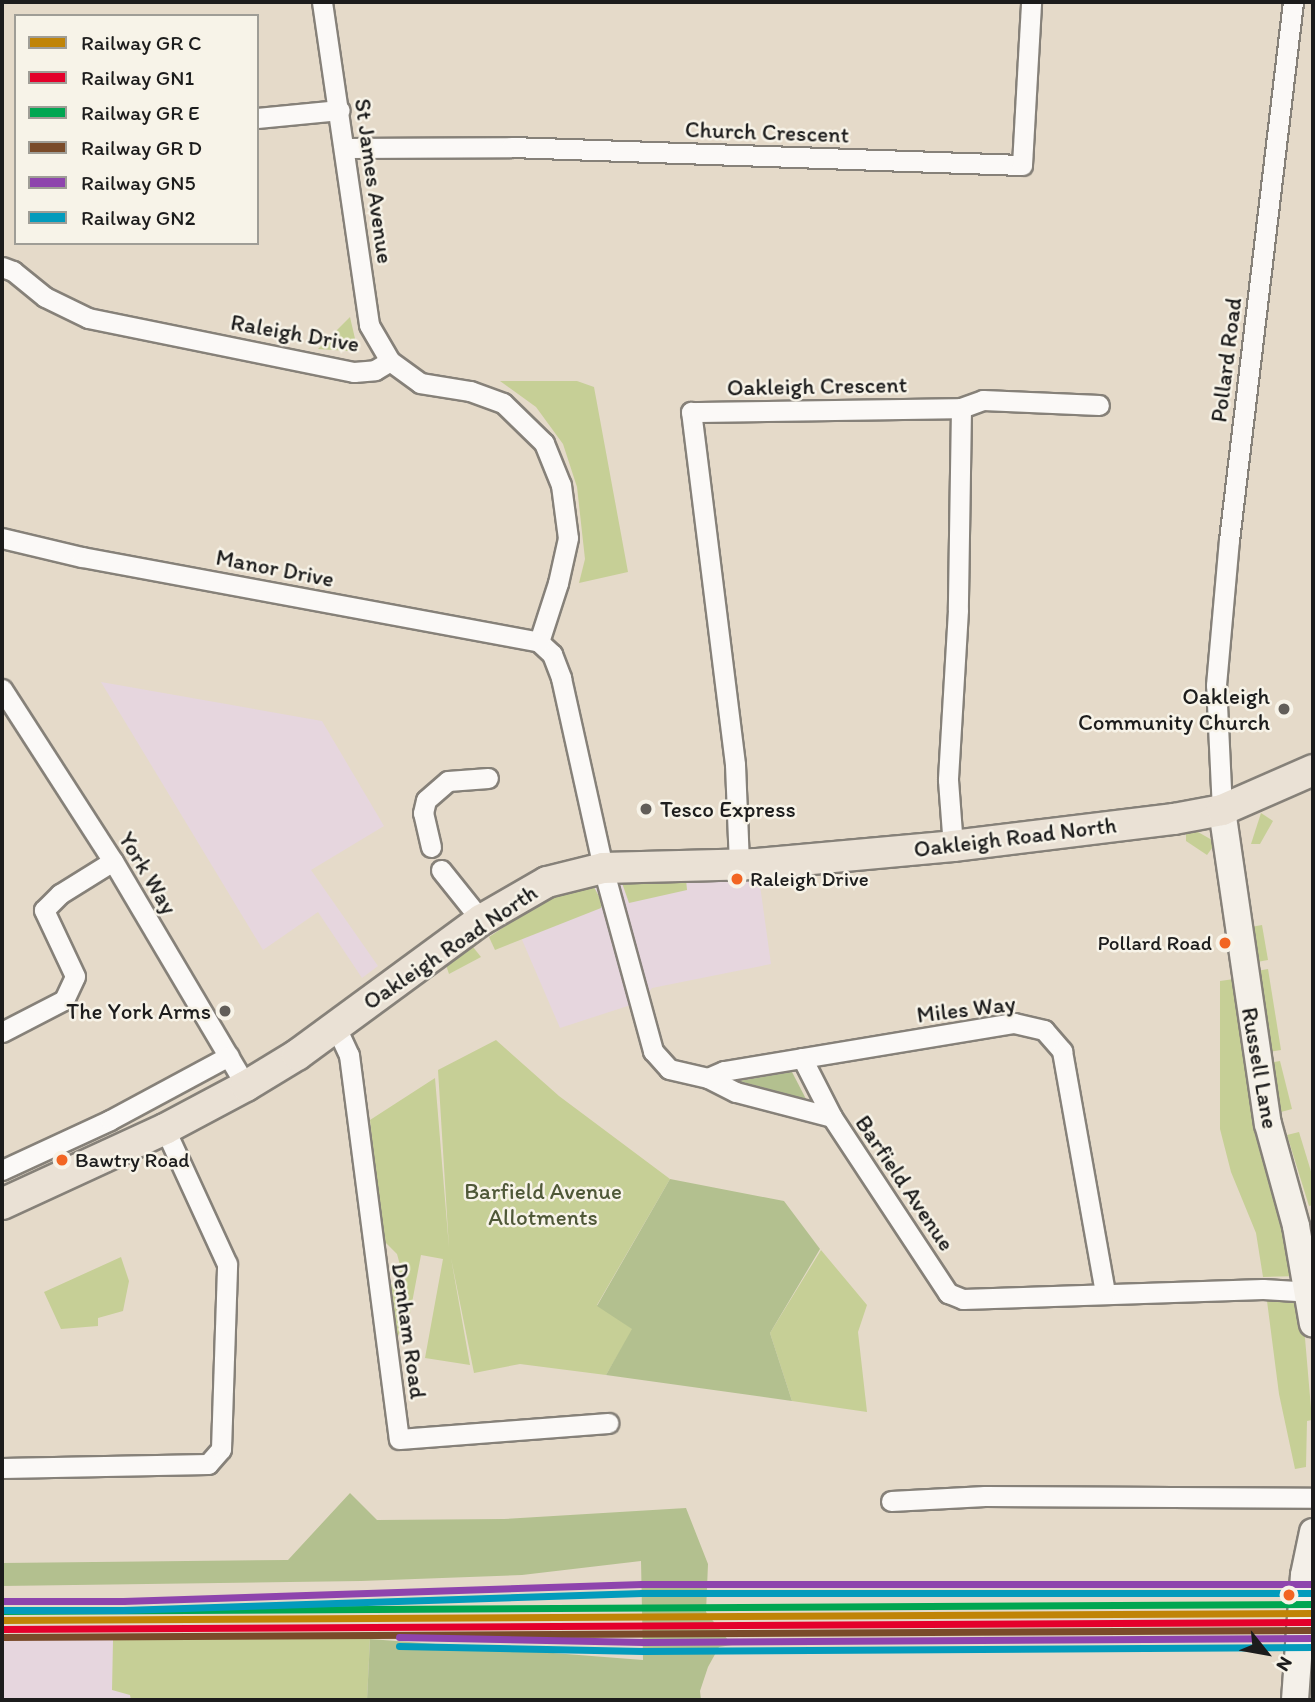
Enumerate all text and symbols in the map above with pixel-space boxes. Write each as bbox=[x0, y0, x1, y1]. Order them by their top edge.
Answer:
legend bbox=[14, 14, 259, 245]
text: Railway GR C bbox=[81, 30, 202, 55]
text: Railway GN1 bbox=[81, 65, 194, 90]
street label: St James Avenue bbox=[349, 96, 399, 266]
text: Railway GR E bbox=[81, 100, 200, 125]
street label: Church Crescent bbox=[684, 115, 850, 149]
text: Railway GR D bbox=[81, 135, 202, 160]
text: Railway GN5 bbox=[81, 170, 196, 195]
text: Railway GN2 bbox=[81, 205, 196, 230]
street label: Pollard Road bbox=[1205, 296, 1247, 424]
street label: Raleigh Drive bbox=[229, 308, 361, 358]
street label: Oakleigh Crescent bbox=[726, 371, 908, 401]
street label: Manor Drive bbox=[213, 543, 337, 593]
place label: Oakleigh Community Church bbox=[1078, 682, 1270, 736]
marker: Oakleigh Community Church bbox=[1276, 701, 1292, 717]
place label: Tesco Express bbox=[660, 795, 795, 823]
marker: Tesco Express bbox=[638, 801, 654, 817]
street label: Oakleigh Road North bbox=[912, 811, 1118, 863]
street label: York Way bbox=[113, 827, 183, 919]
place label: Raleigh Drive bbox=[750, 866, 869, 892]
marker: Raleigh Drive bbox=[730, 872, 744, 886]
street label: Oakleigh Road North bbox=[357, 878, 543, 1016]
place label: Pollard Road bbox=[1098, 930, 1212, 956]
marker: Pollard Road bbox=[1218, 936, 1232, 950]
street label: Miles Way bbox=[916, 989, 1016, 1029]
place label: The York Arms bbox=[67, 997, 211, 1025]
marker: The York Arms bbox=[217, 1003, 233, 1019]
street label: Russell Lane bbox=[1236, 1005, 1284, 1131]
street label: Barfield Avenue bbox=[849, 1110, 961, 1256]
place label: Bawtry Road bbox=[75, 1147, 190, 1173]
marker: Bawtry Road bbox=[55, 1153, 69, 1167]
park label: Barfield Avenue Allotments bbox=[464, 1177, 622, 1231]
street label: Denham Road bbox=[386, 1262, 432, 1400]
unlabelled marker bbox=[1282, 1588, 1296, 1602]
north arrow bbox=[1231, 1618, 1301, 1688]
text: N bbox=[1271, 1653, 1298, 1675]

